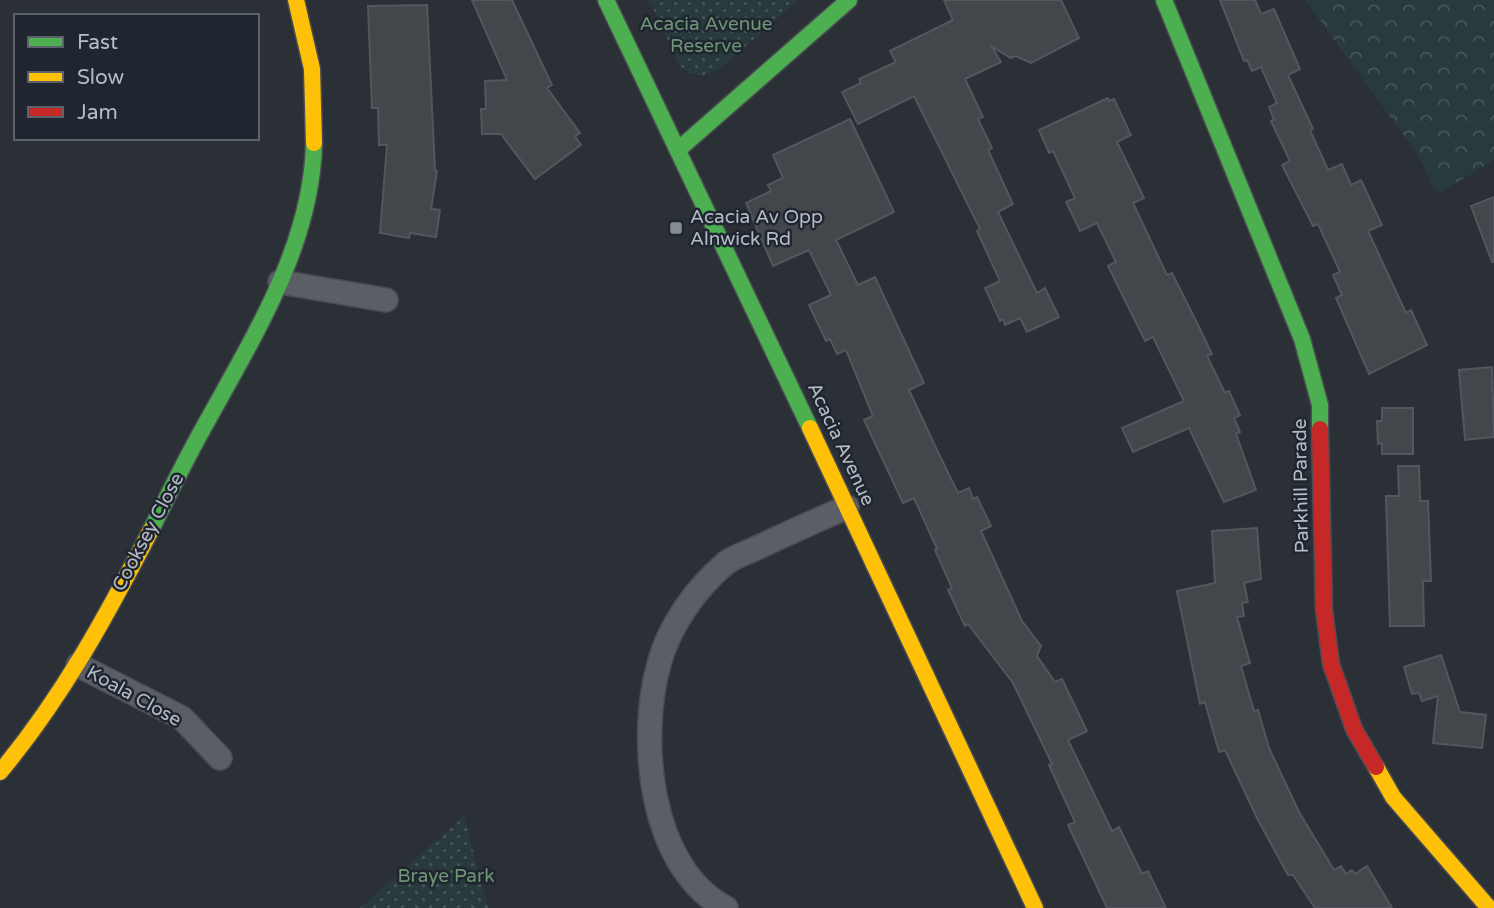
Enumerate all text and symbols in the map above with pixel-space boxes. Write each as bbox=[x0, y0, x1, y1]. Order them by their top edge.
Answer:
park label: Acacia Avenue Reserve bbox=[639, 13, 773, 57]
legend bbox=[14, 14, 259, 140]
text: Fast bbox=[77, 30, 118, 55]
text: Slow bbox=[77, 65, 125, 90]
text: Jam bbox=[77, 100, 118, 125]
place label: Acacia Av Opp Alnwick Rd bbox=[690, 206, 823, 250]
marker: Acacia Av Opp Alnwick Rd bbox=[668, 220, 684, 236]
street label: Acacia Avenue bbox=[803, 379, 879, 509]
street label: Parkhill Parade bbox=[1289, 418, 1313, 554]
street label: Cooksey Close bbox=[108, 469, 188, 595]
street label: Koala Close bbox=[83, 661, 185, 731]
park label: Braye Park bbox=[397, 865, 495, 887]

